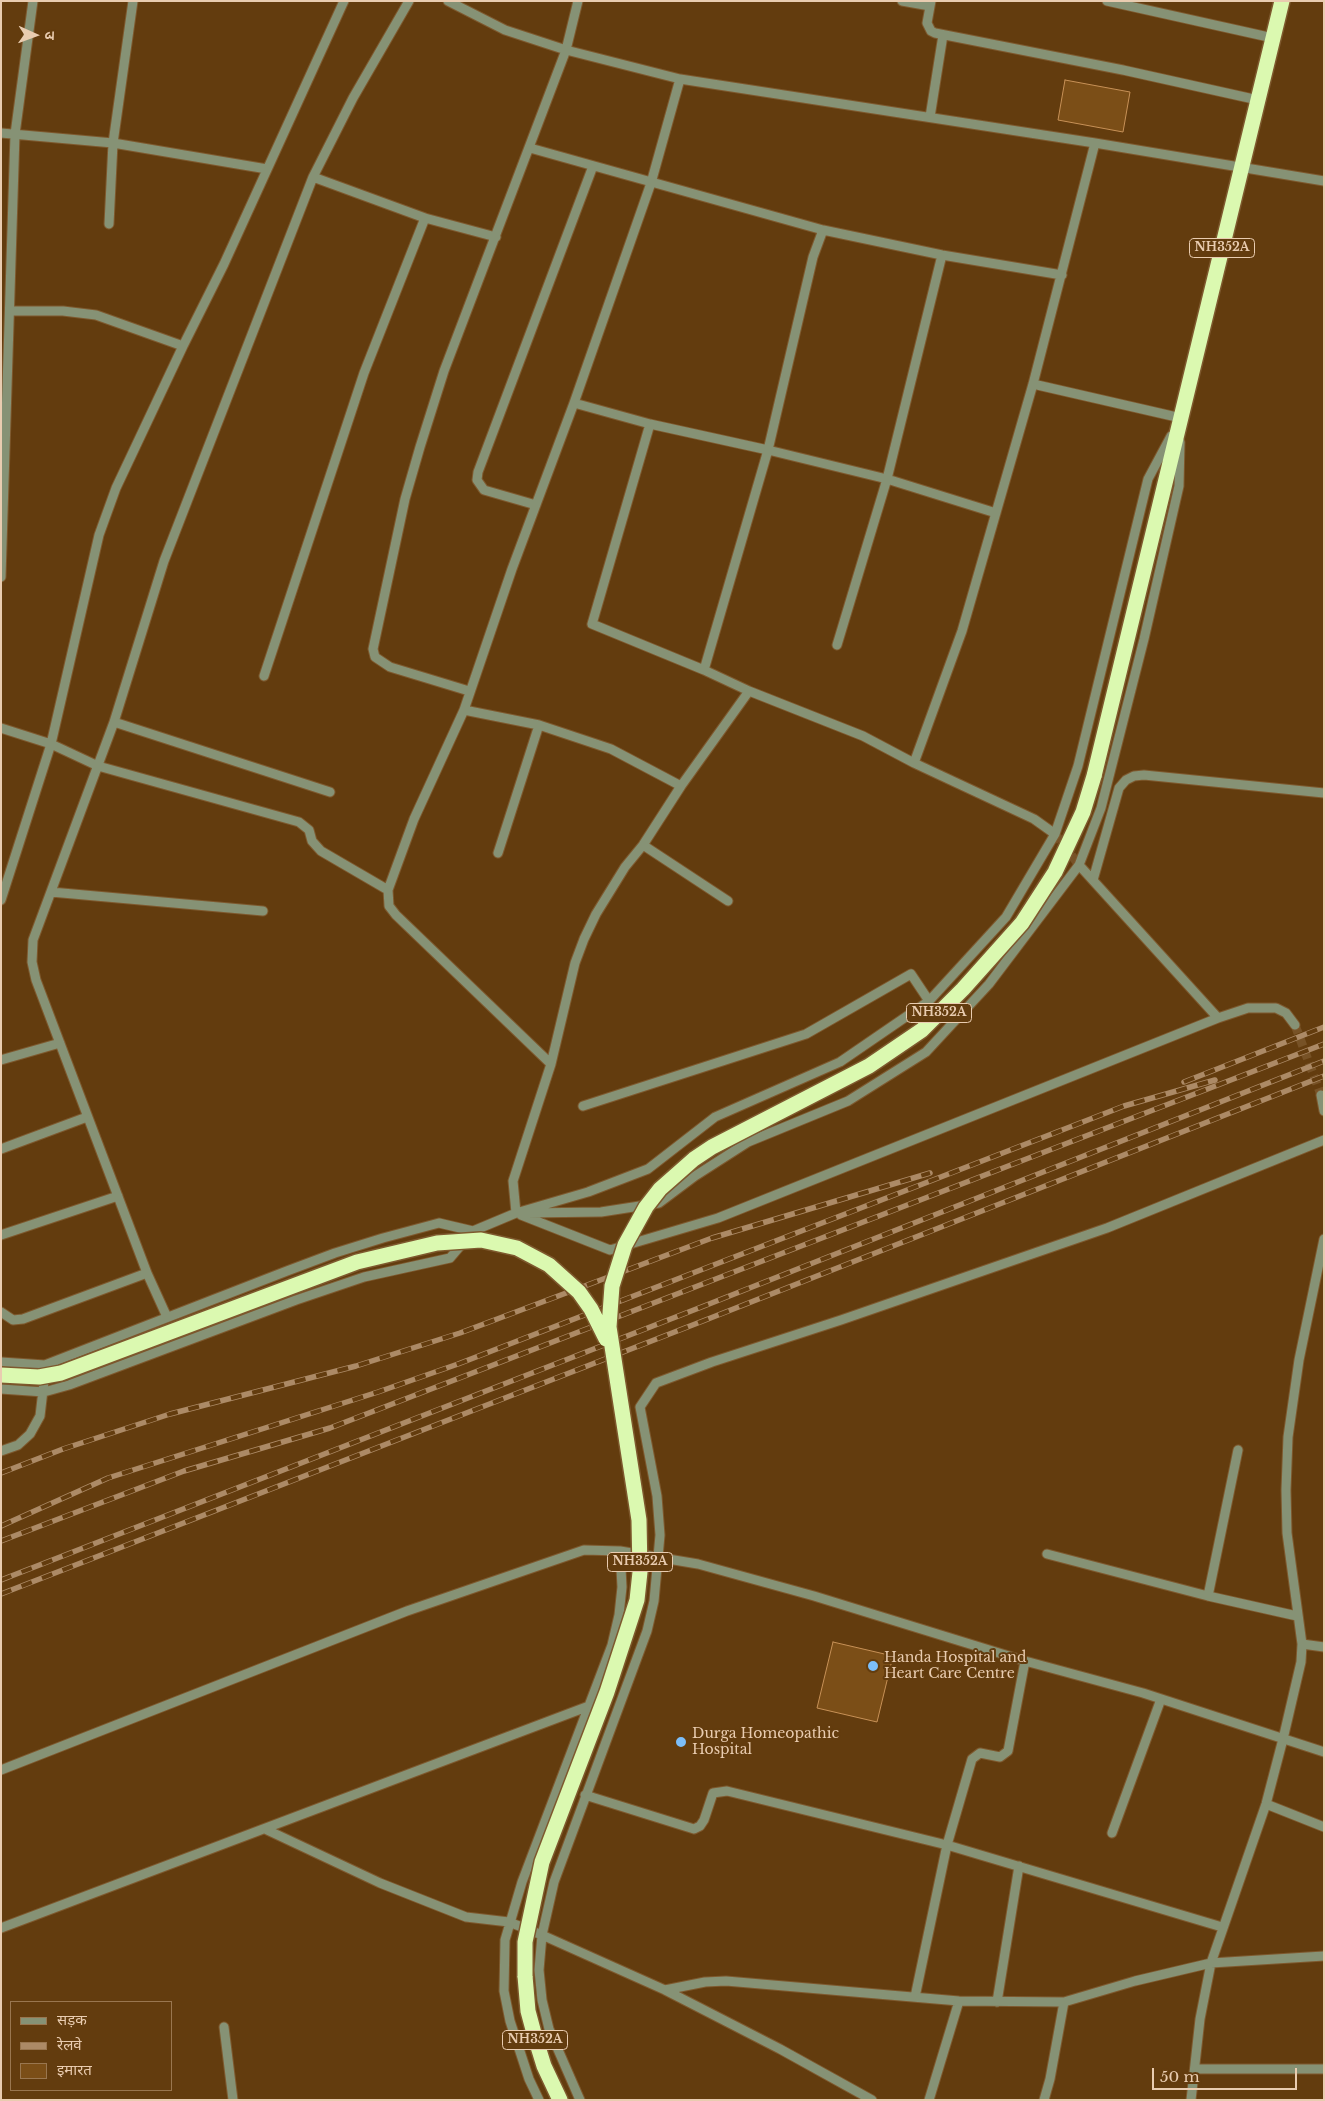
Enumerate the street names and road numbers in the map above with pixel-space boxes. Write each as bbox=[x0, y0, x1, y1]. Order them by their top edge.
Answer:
road number: NH352A bbox=[1190, 238, 1254, 258]
road number: NH352A bbox=[906, 1004, 972, 1022]
road number: NH352A bbox=[608, 1552, 672, 1571]
road number: NH352A bbox=[502, 2030, 568, 2050]

